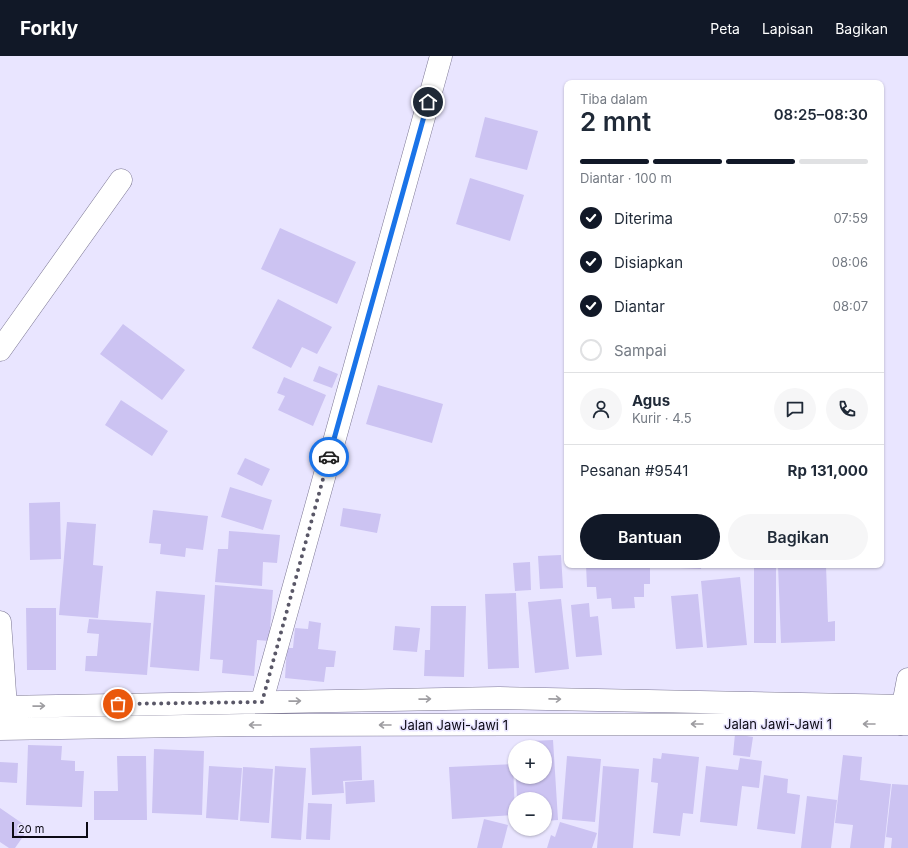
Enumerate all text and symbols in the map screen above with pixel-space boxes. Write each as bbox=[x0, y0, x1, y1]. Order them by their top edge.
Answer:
text: Forkly bbox=[20, 17, 78, 40]
text: Peta bbox=[710, 20, 740, 37]
text: Lapisan bbox=[762, 20, 813, 37]
text: Bagikan bbox=[835, 20, 888, 37]
pin bbox=[411, 85, 445, 119]
icon: home bbox=[417, 91, 439, 113]
text: Tiba dalam bbox=[580, 91, 648, 107]
text: 08:25–08:30 bbox=[774, 105, 868, 124]
text: 2 mnt bbox=[580, 106, 651, 137]
text: Diantar · 100 m bbox=[580, 170, 672, 186]
icon: check bbox=[580, 207, 602, 229]
text: Diterima bbox=[614, 209, 673, 228]
text: 07:59 bbox=[833, 210, 868, 226]
icon: check bbox=[580, 251, 602, 273]
text: Disiapkan bbox=[614, 253, 683, 272]
text: 08:06 bbox=[832, 254, 868, 270]
icon: check bbox=[580, 295, 602, 317]
text: Diantar bbox=[614, 297, 665, 316]
text: 08:07 bbox=[833, 298, 868, 314]
text: Sampai bbox=[614, 341, 667, 360]
button: person bbox=[580, 388, 622, 430]
button: chat bbox=[774, 388, 816, 430]
button: phone bbox=[826, 388, 868, 430]
text: Agus bbox=[632, 391, 670, 410]
text: Kurir · 4.5 bbox=[632, 410, 692, 426]
courier bbox=[309, 437, 349, 477]
icon: car bbox=[318, 446, 340, 468]
text: Pesanan #9541 bbox=[580, 461, 688, 480]
text: Rp 131,000 bbox=[788, 461, 868, 480]
button: Bantuan bbox=[580, 514, 720, 560]
button: Bagikan bbox=[728, 514, 868, 560]
pin bbox=[101, 687, 135, 721]
icon: bag bbox=[107, 693, 129, 715]
one-way arrow bbox=[418, 695, 431, 703]
one-way arrow bbox=[548, 695, 561, 703]
one-way arrow bbox=[288, 697, 301, 705]
one-way arrow bbox=[32, 702, 45, 710]
street label: Jalan Jawi-Jawi 1 bbox=[724, 716, 832, 732]
street label: Jalan Jawi-Jawi 1 bbox=[400, 717, 508, 733]
one-way arrow bbox=[691, 720, 704, 728]
one-way arrow bbox=[863, 720, 876, 728]
one-way arrow bbox=[249, 721, 262, 729]
one-way arrow bbox=[379, 721, 392, 729]
map controls bbox=[508, 740, 552, 836]
button: + bbox=[508, 740, 552, 784]
button: − bbox=[508, 792, 552, 836]
scale bar bbox=[12, 820, 88, 839]
text: 20 m bbox=[18, 822, 44, 836]

